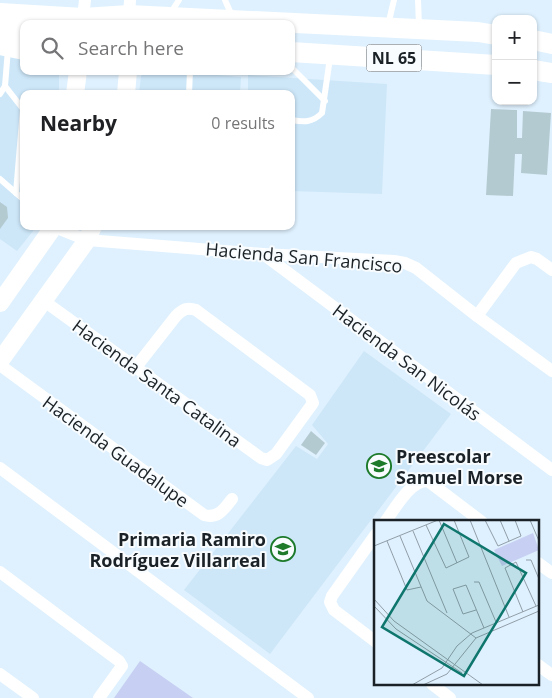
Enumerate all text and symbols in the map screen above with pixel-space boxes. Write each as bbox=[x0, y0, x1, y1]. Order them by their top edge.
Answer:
map controls bbox=[492, 15, 537, 105]
button: + bbox=[492, 15, 537, 60]
search box bbox=[20, 20, 295, 75]
icon: search bbox=[38, 34, 66, 62]
text: Search here bbox=[78, 35, 184, 61]
road number: NL 65 bbox=[366, 44, 422, 72]
button: − bbox=[492, 60, 537, 105]
text: Nearby bbox=[40, 109, 117, 137]
text: 0 results bbox=[211, 112, 275, 134]
street label: Hacienda San Francisco bbox=[204, 236, 404, 278]
street label: Hacienda San Nicolás bbox=[328, 298, 486, 426]
street label: Hacienda Santa Catalina bbox=[68, 314, 246, 452]
street label: Hacienda Guadalupe bbox=[38, 390, 194, 512]
place label: Preescolar Samuel Morse bbox=[396, 444, 523, 489]
school or university icon: Preescolar Samuel Morse bbox=[366, 453, 392, 479]
inset map bbox=[374, 520, 540, 686]
place label: Primaria Ramiro Rodríguez Villarreal bbox=[89, 527, 266, 572]
school or university icon: Primaria Ramiro Rodríguez Villarreal bbox=[270, 536, 296, 562]

